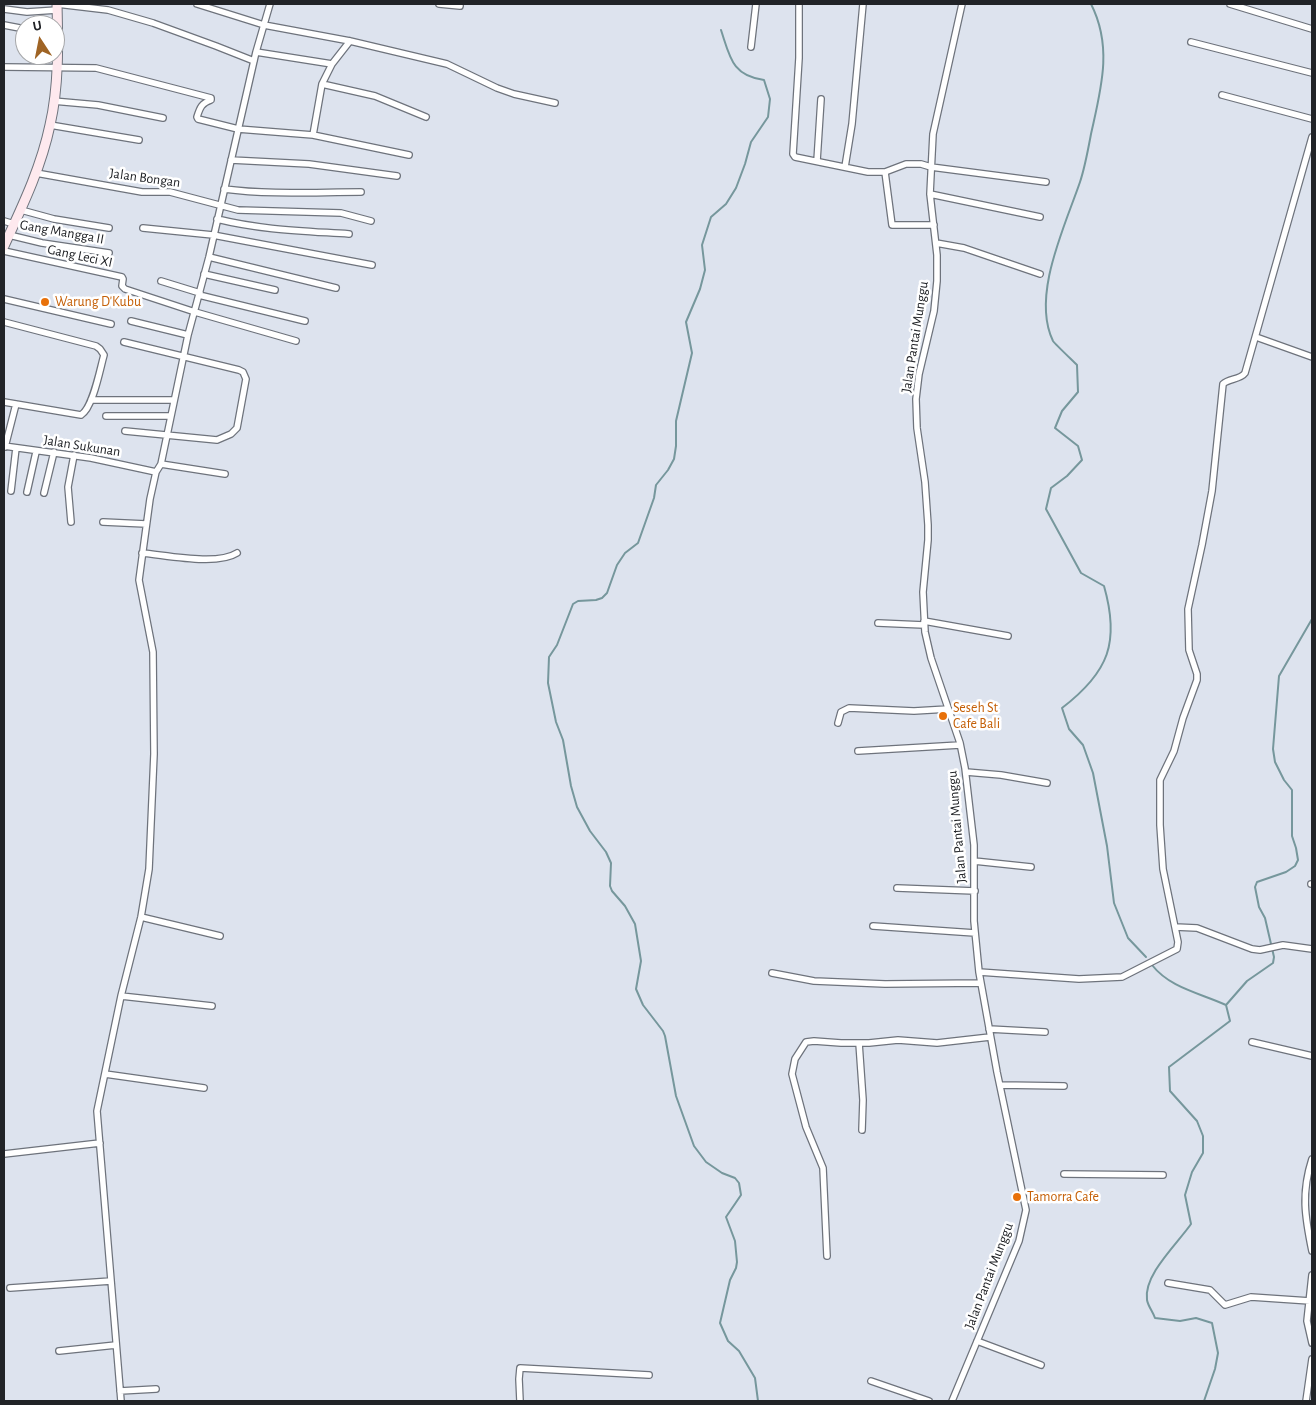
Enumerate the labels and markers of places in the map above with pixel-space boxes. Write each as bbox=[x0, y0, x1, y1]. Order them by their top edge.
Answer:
place label: Warung D'Kubu bbox=[55, 294, 141, 310]
marker: Warung D'Kubu bbox=[39, 296, 51, 308]
place label: Seseh St Cafe Bali bbox=[953, 700, 1000, 732]
marker: Seseh St Cafe Bali bbox=[937, 710, 949, 722]
place label: Tamorra Cafe bbox=[1027, 1189, 1099, 1205]
marker: Tamorra Cafe bbox=[1011, 1191, 1023, 1203]

